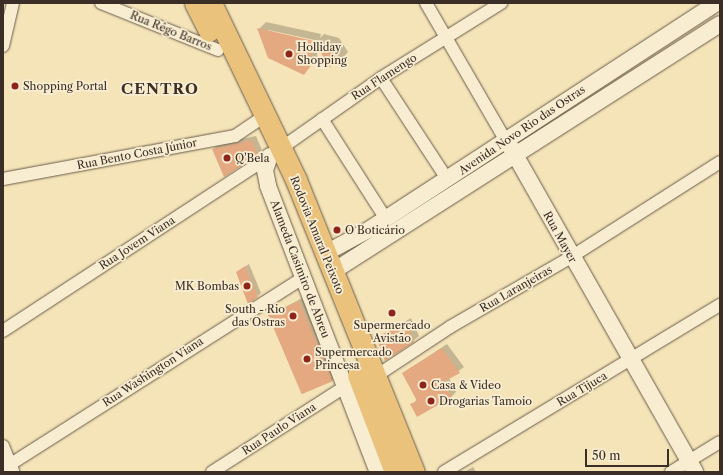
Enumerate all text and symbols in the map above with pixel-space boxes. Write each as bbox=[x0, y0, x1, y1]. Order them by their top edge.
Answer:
street label: Rua Rêgo Barros bbox=[128, 9, 214, 53]
place label: Holliday Shopping bbox=[297, 41, 347, 67]
marker: Holliday Shopping bbox=[284, 49, 294, 59]
street label: Rua Flamengo bbox=[349, 51, 419, 103]
place label: Shopping Portal bbox=[23, 79, 107, 93]
district label: CENTRO bbox=[121, 80, 199, 98]
marker: Shopping Portal bbox=[10, 81, 20, 91]
street label: Avenida Novo Rio das Ostras bbox=[456, 83, 588, 177]
street label: Rua Bento Costa Júnior bbox=[76, 136, 198, 172]
place label: Q'Bela bbox=[235, 151, 269, 165]
marker: Q'Bela bbox=[222, 153, 232, 163]
street label: Rodovia Amaral Peixoto bbox=[287, 174, 347, 296]
street label: Alameda Casimiro de Abreu bbox=[267, 198, 333, 340]
street label: Rua Mayer bbox=[540, 209, 580, 265]
street label: Rua Jovem Viana bbox=[96, 213, 178, 273]
place label: O Boticário bbox=[345, 223, 405, 237]
marker: O Boticário bbox=[332, 225, 342, 235]
street label: Rua Laranjeiras bbox=[477, 263, 555, 315]
place label: MK Bombas bbox=[175, 279, 239, 293]
marker: MK Bombas bbox=[242, 281, 252, 291]
place label: South - Rio das Ostras bbox=[225, 303, 285, 329]
marker: Supermercado Avistão bbox=[387, 308, 397, 318]
marker: South - Rio das Ostras bbox=[288, 311, 298, 321]
place label: Supermercado Avistão bbox=[354, 319, 430, 345]
street label: Rua Washington Viana bbox=[100, 334, 206, 410]
place label: Supermercado Princesa bbox=[315, 346, 392, 372]
marker: Supermercado Princesa bbox=[302, 354, 312, 364]
street label: Rua Tijuca bbox=[554, 369, 610, 409]
place label: Casa & Video bbox=[431, 378, 501, 392]
marker: Casa & Video bbox=[418, 380, 428, 390]
place label: Drogarias Tamoio bbox=[439, 394, 532, 408]
marker: Drogarias Tamoio bbox=[426, 396, 436, 406]
street label: Rua Paulo Viana bbox=[239, 400, 319, 458]
scale bar bbox=[587, 441, 671, 467]
text: 50 m bbox=[592, 448, 621, 463]

